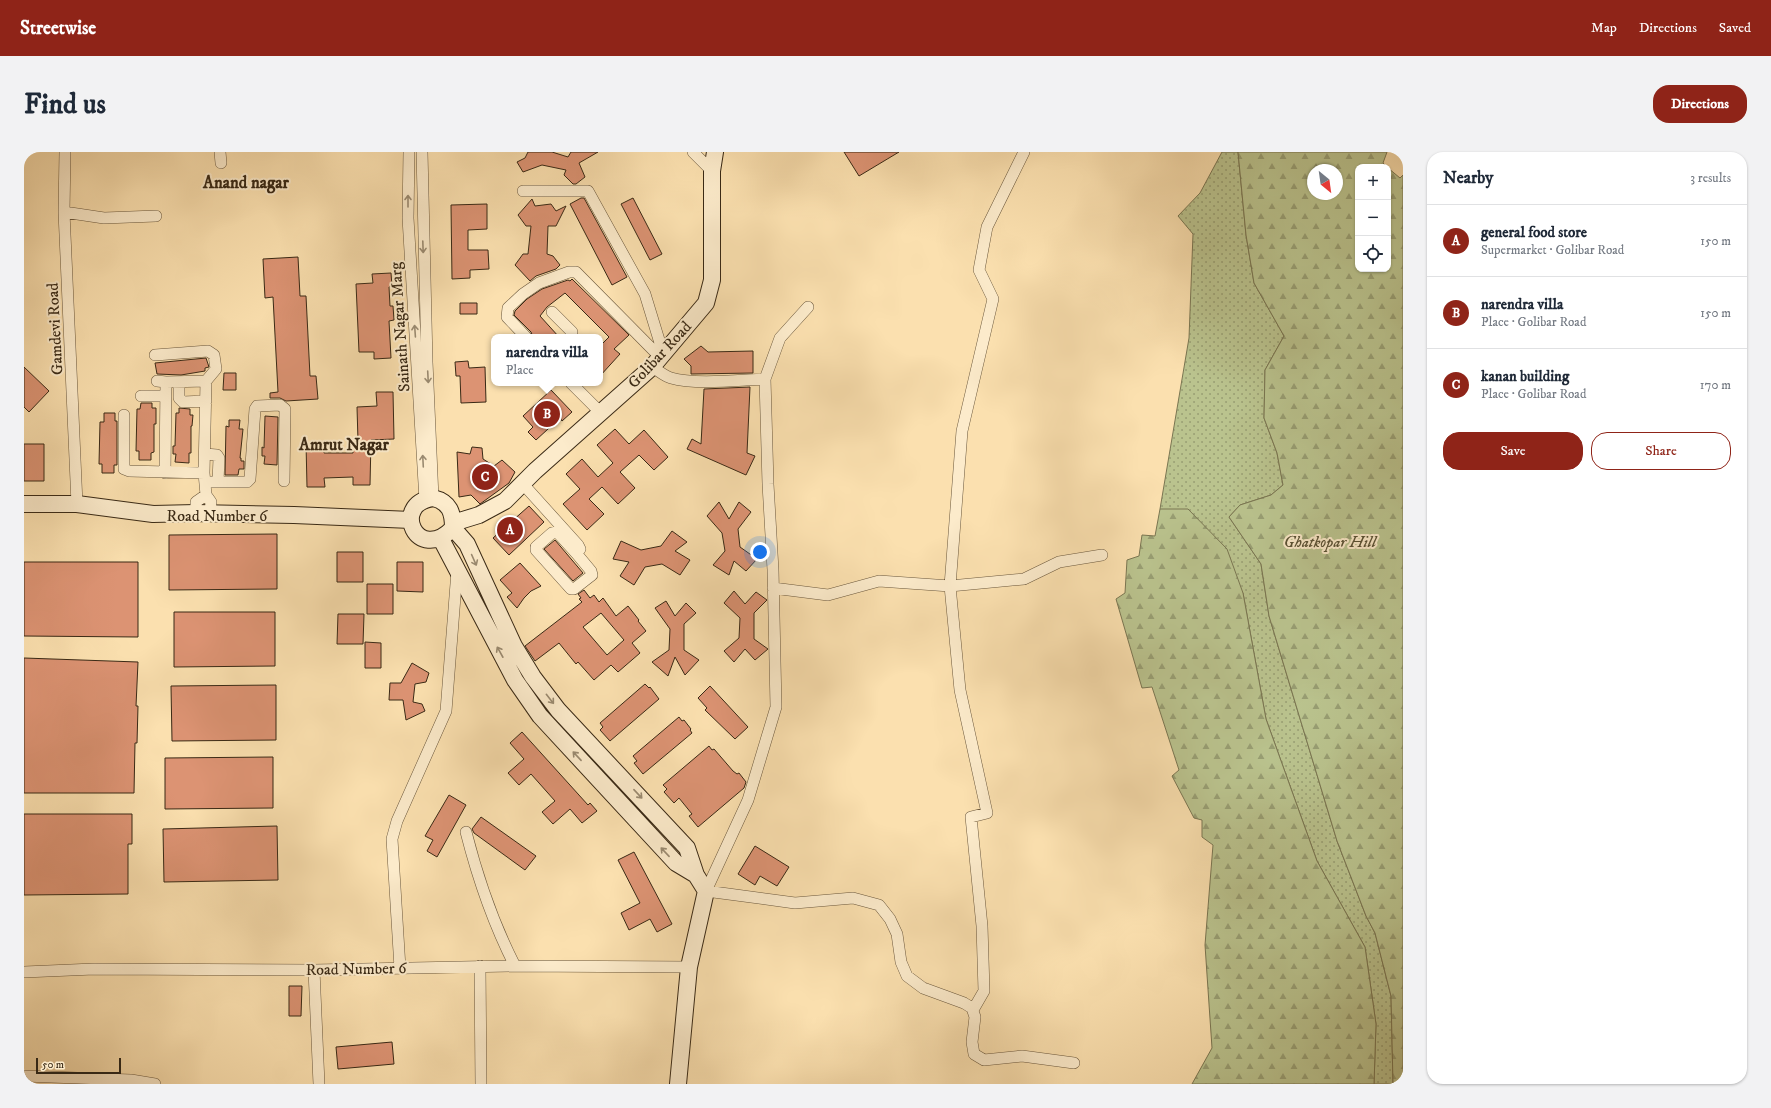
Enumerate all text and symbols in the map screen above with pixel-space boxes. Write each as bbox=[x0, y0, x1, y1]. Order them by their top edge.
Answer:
text: Streetwise bbox=[20, 17, 96, 40]
text: Map bbox=[1591, 19, 1617, 37]
text: Directions bbox=[1639, 19, 1697, 37]
text: Saved bbox=[1719, 19, 1751, 37]
button: Directions bbox=[1653, 85, 1747, 123]
text: Find us bbox=[24, 87, 106, 122]
north arrow bbox=[1307, 164, 1343, 200]
map controls bbox=[1355, 164, 1391, 272]
button: + bbox=[1355, 164, 1391, 200]
text: Nearby bbox=[1443, 167, 1493, 189]
text: 3 results bbox=[1690, 170, 1731, 186]
district label: Anand nagar bbox=[202, 172, 290, 194]
one-way arrow bbox=[404, 195, 412, 208]
button: − bbox=[1355, 200, 1391, 236]
text: general food store bbox=[1481, 223, 1587, 242]
text: A bbox=[1452, 233, 1460, 249]
text: 150 m bbox=[1700, 233, 1731, 249]
button: locate bbox=[1355, 236, 1391, 272]
one-way arrow bbox=[420, 240, 427, 253]
text: Supermarket · Golibar Road bbox=[1481, 242, 1624, 258]
street label: Sainath Nagar Marg bbox=[385, 261, 415, 393]
street label: Gamdevi Road bbox=[43, 282, 67, 376]
text: narendra villa bbox=[1481, 295, 1563, 314]
text: B bbox=[1452, 305, 1460, 321]
text: 150 m bbox=[1700, 305, 1731, 321]
text: Place · Golibar Road bbox=[1481, 314, 1586, 330]
street label: Golibar Road bbox=[624, 317, 696, 392]
one-way arrow bbox=[412, 325, 419, 338]
popup bbox=[491, 334, 603, 386]
text: narendra villa bbox=[506, 343, 588, 362]
text: Place bbox=[506, 362, 534, 378]
text: kanan building bbox=[1481, 367, 1569, 386]
one-way arrow bbox=[424, 370, 431, 383]
text: C bbox=[1452, 377, 1460, 393]
text: 170 m bbox=[1700, 377, 1731, 393]
text: Place · Golibar Road bbox=[1481, 386, 1586, 402]
pin: B bbox=[534, 399, 560, 429]
button: Save bbox=[1443, 432, 1583, 470]
button: Share bbox=[1591, 432, 1731, 470]
district label: Amrut Nagar bbox=[298, 434, 390, 456]
one-way arrow bbox=[419, 455, 426, 468]
pin: C bbox=[472, 462, 498, 492]
street label: Road Number 6 bbox=[167, 506, 268, 526]
pin: A bbox=[497, 515, 523, 545]
park label: Ghatkopar Hill bbox=[1284, 532, 1378, 552]
your location bbox=[750, 542, 770, 562]
one-way arrow bbox=[471, 554, 478, 566]
one-way arrow bbox=[495, 647, 503, 659]
one-way arrow bbox=[546, 693, 554, 704]
one-way arrow bbox=[572, 751, 582, 761]
one-way arrow bbox=[633, 789, 642, 800]
one-way arrow bbox=[660, 847, 670, 857]
street label: Road Number 6 bbox=[305, 958, 407, 980]
scale bar bbox=[36, 1056, 121, 1075]
text: 50 m bbox=[42, 1058, 64, 1072]

